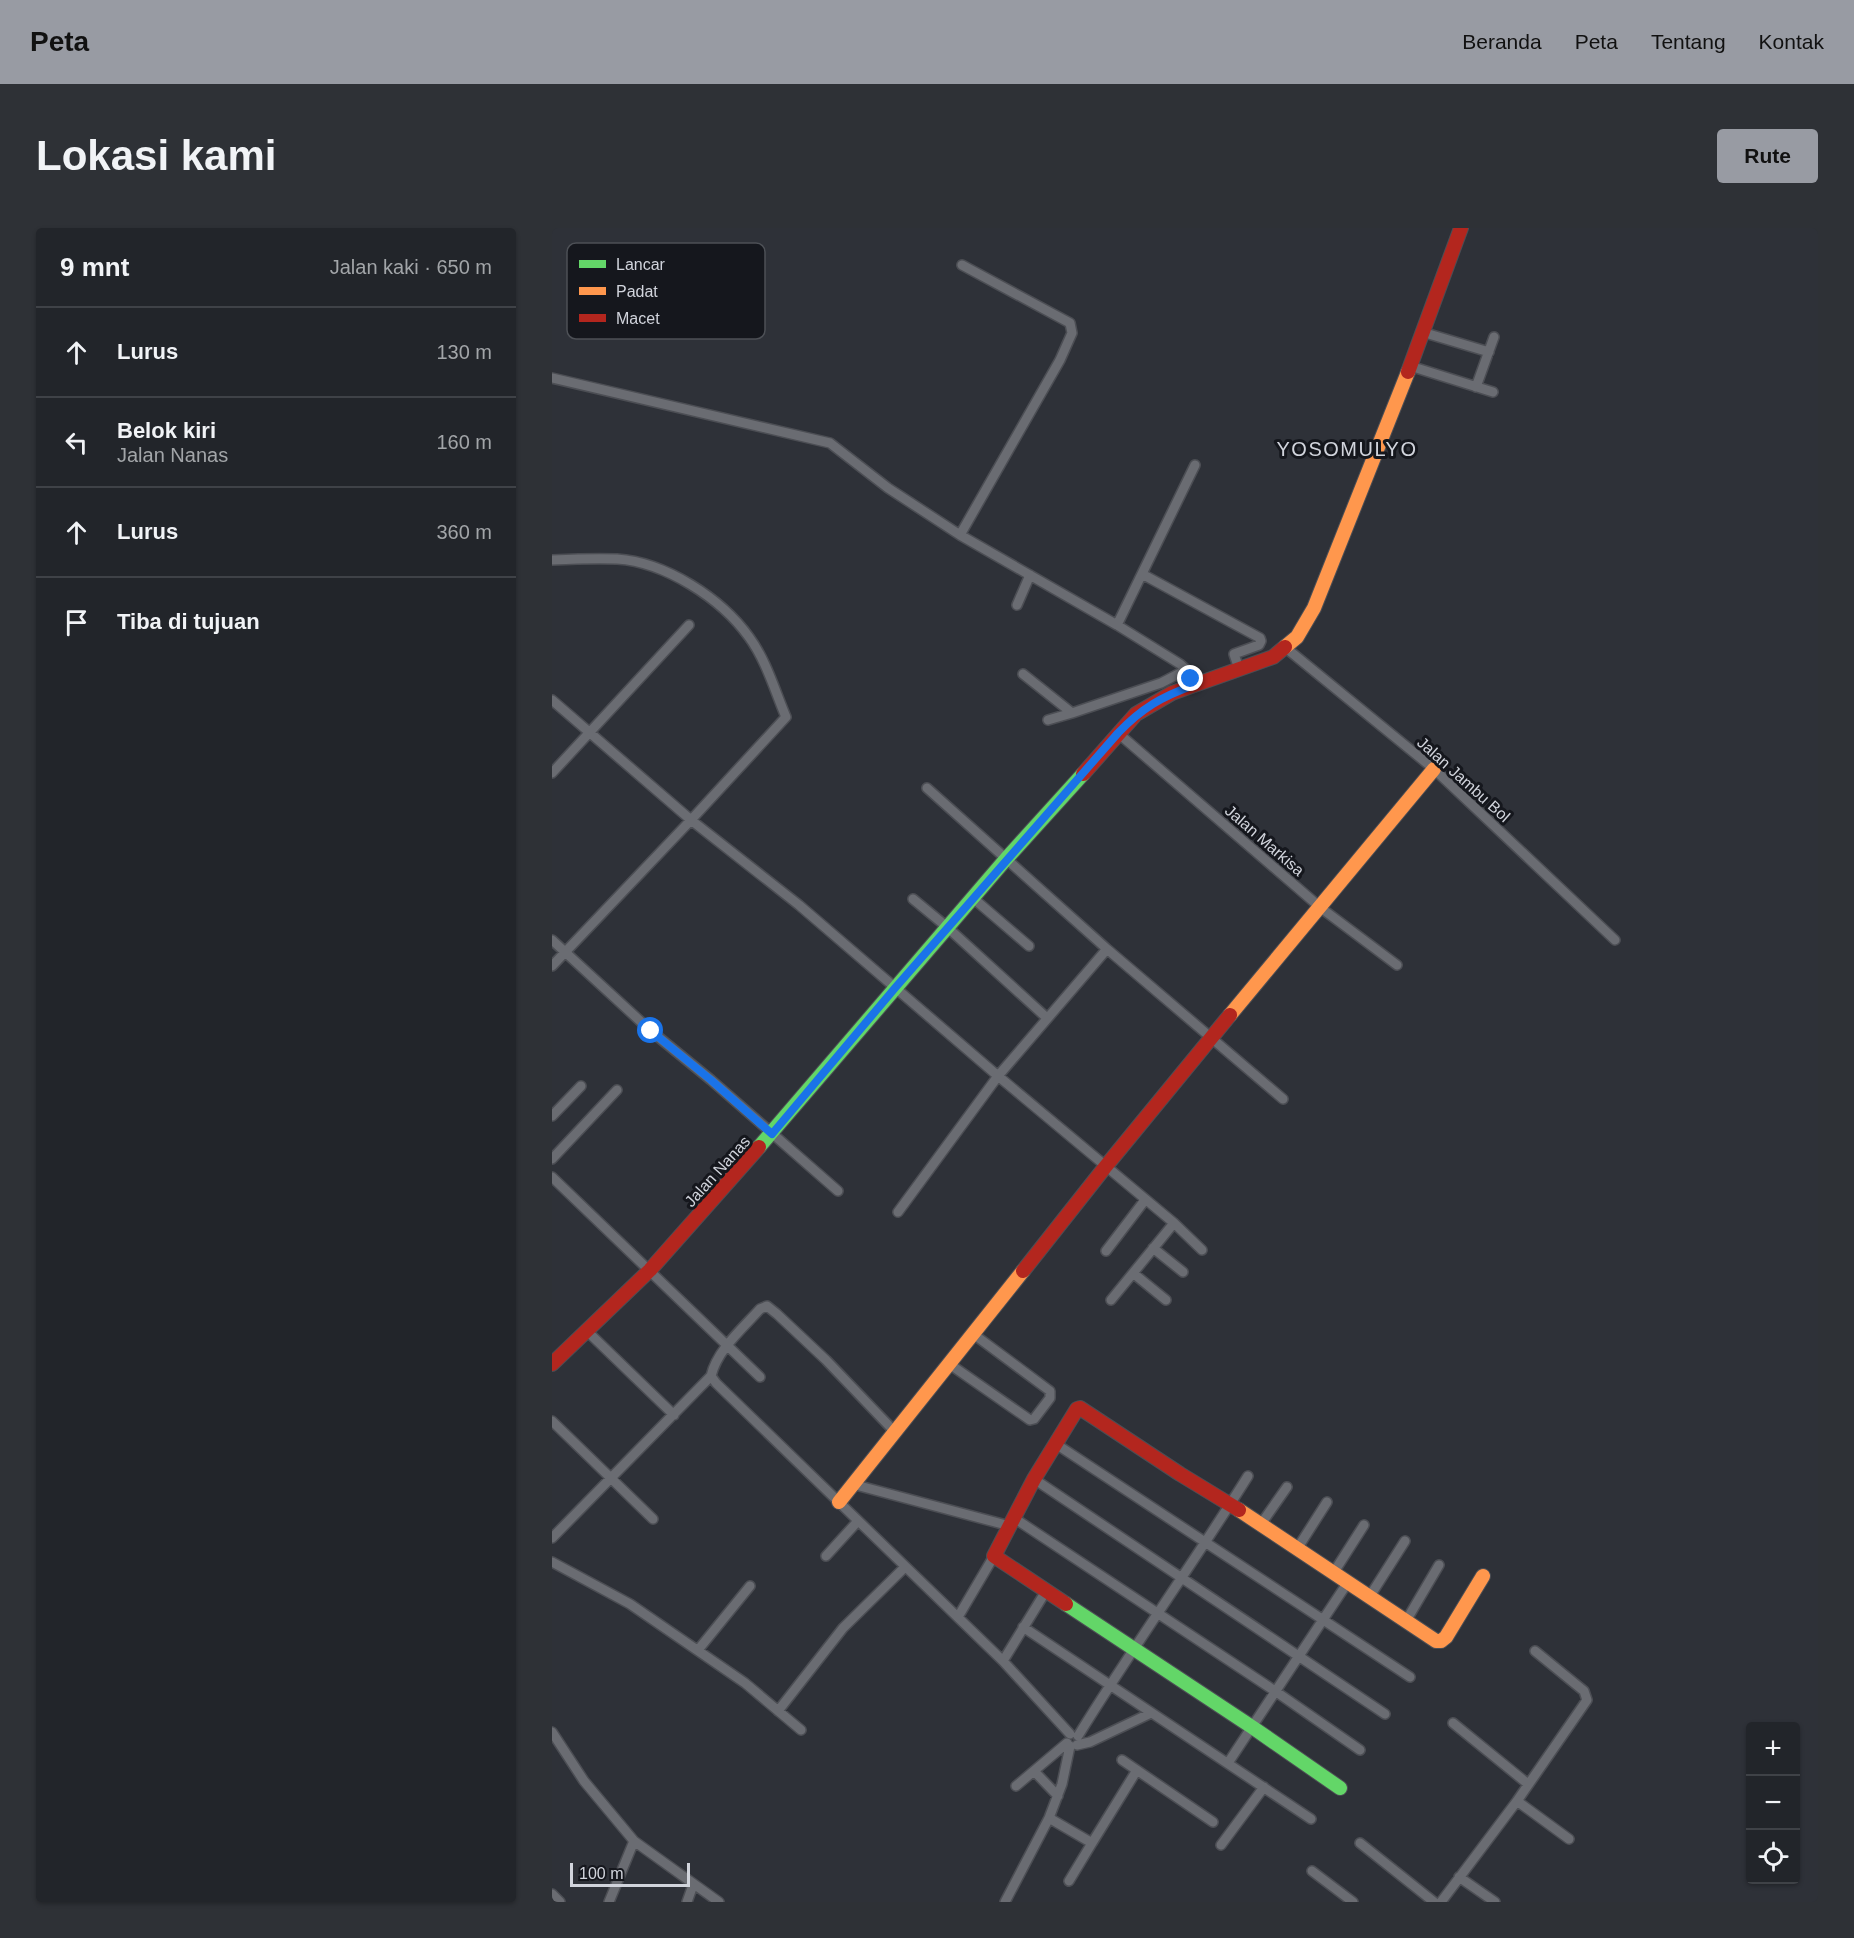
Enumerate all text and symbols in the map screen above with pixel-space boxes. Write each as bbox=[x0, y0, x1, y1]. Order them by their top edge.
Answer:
text: Peta bbox=[30, 26, 89, 57]
text: Beranda bbox=[1462, 30, 1542, 53]
text: Peta bbox=[1575, 30, 1618, 53]
text: Tentang bbox=[1651, 30, 1726, 53]
text: Kontak bbox=[1759, 30, 1824, 53]
button: Rute bbox=[1717, 129, 1818, 183]
text: Lokasi kami bbox=[36, 132, 276, 179]
legend bbox=[567, 243, 765, 339]
text: 9 mnt bbox=[60, 252, 129, 282]
text: Jalan kaki · 650 m bbox=[330, 256, 492, 278]
text: Lancar bbox=[616, 256, 666, 273]
text: Padat bbox=[616, 283, 658, 300]
text: Macet bbox=[616, 310, 660, 327]
icon: ahead bbox=[60, 336, 93, 369]
text: Lurus bbox=[117, 339, 178, 364]
text: 130 m bbox=[436, 341, 492, 363]
text: Belok kiri bbox=[117, 418, 216, 443]
icon: left bbox=[60, 426, 93, 459]
text: 160 m bbox=[436, 431, 492, 453]
district label: YOSOMULYO bbox=[1277, 438, 1417, 460]
text: Jalan Nanas bbox=[117, 444, 228, 466]
icon: ahead bbox=[60, 516, 93, 549]
text: Lurus bbox=[117, 519, 178, 544]
text: 360 m bbox=[436, 521, 492, 543]
icon: arrive bbox=[60, 606, 93, 639]
text: Tiba di tujuan bbox=[117, 609, 260, 634]
route end bbox=[1177, 665, 1203, 691]
street label: Jalan Jambu Bol bbox=[1414, 733, 1513, 825]
street label: Jalan Markisa bbox=[1222, 802, 1308, 879]
route start bbox=[637, 1017, 663, 1043]
street label: Jalan Nanas bbox=[681, 1133, 753, 1210]
map controls bbox=[1746, 1722, 1800, 1884]
button: + bbox=[1746, 1722, 1800, 1776]
button: − bbox=[1746, 1776, 1800, 1830]
button: locate bbox=[1746, 1830, 1800, 1884]
scale bar bbox=[570, 1860, 690, 1888]
text: 100 m bbox=[579, 1865, 623, 1882]

